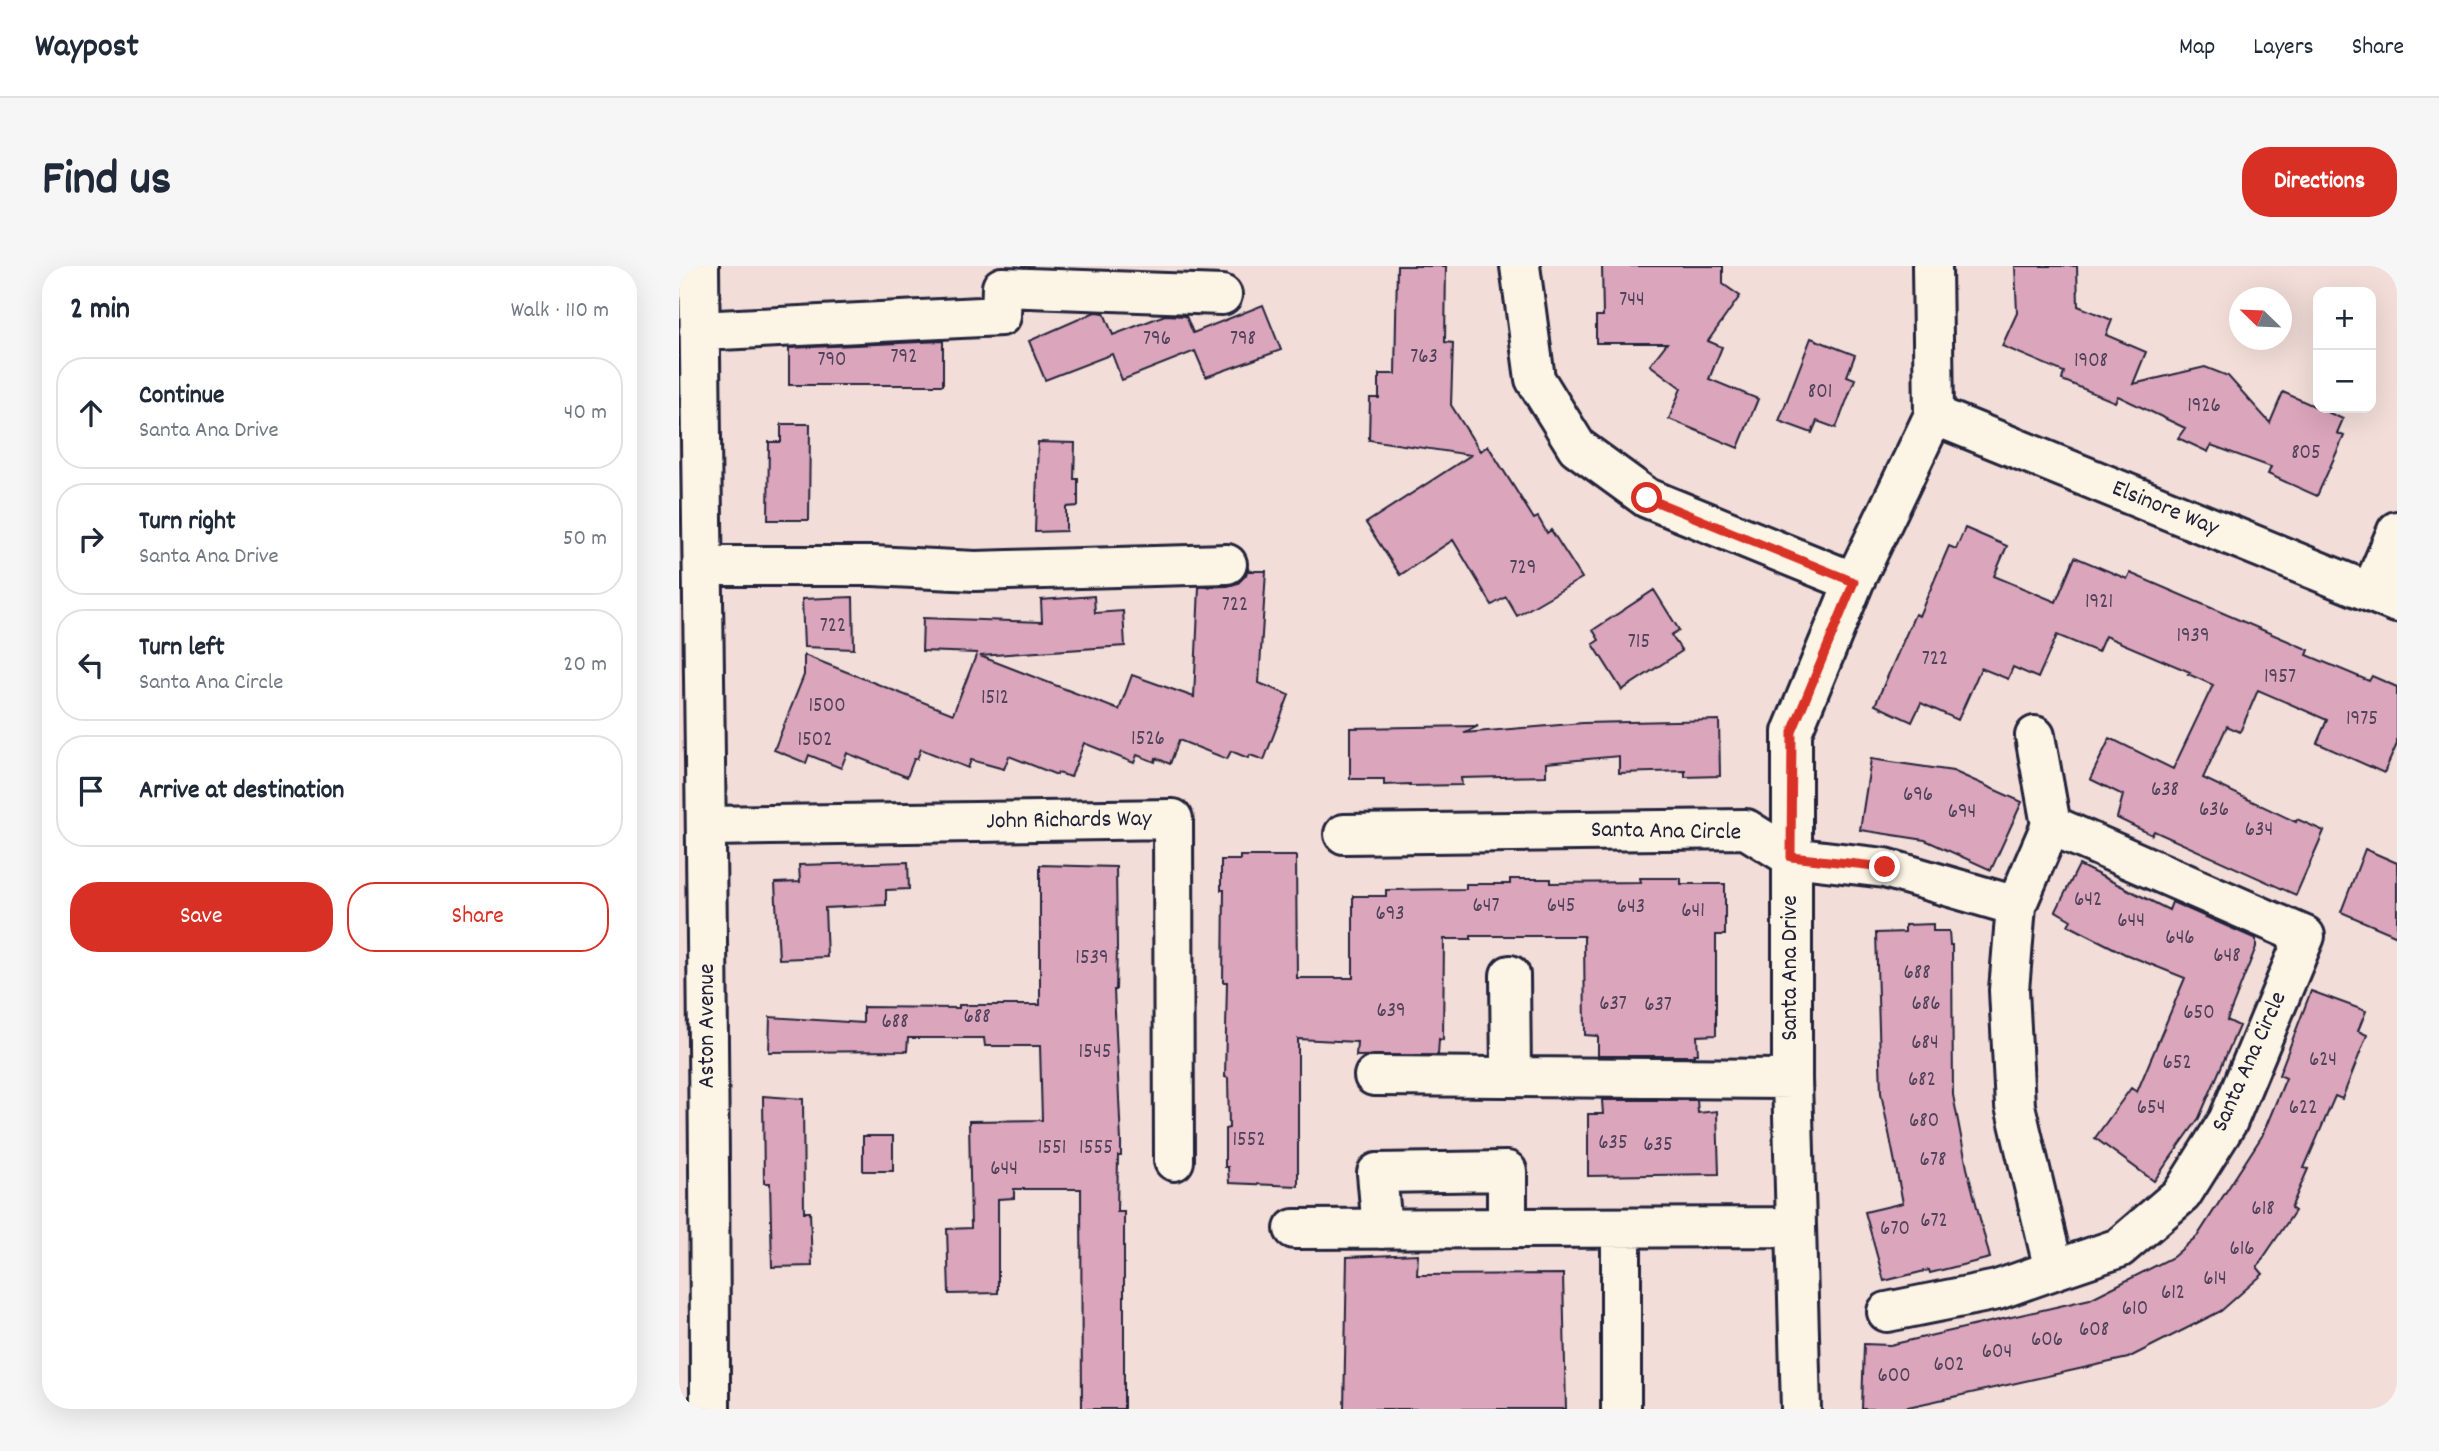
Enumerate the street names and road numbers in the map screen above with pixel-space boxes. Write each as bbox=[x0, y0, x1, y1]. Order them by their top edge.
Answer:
street label: Elsinore Way bbox=[2106, 472, 2225, 546]
street label: John Richards Way bbox=[986, 803, 1153, 839]
street label: Santa Ana Circle bbox=[1590, 814, 1742, 850]
street label: Santa Ana Drive bbox=[1774, 895, 1808, 1041]
street label: Aston Avenue bbox=[691, 964, 725, 1089]
street label: Santa Ana Circle bbox=[2204, 986, 2296, 1138]

